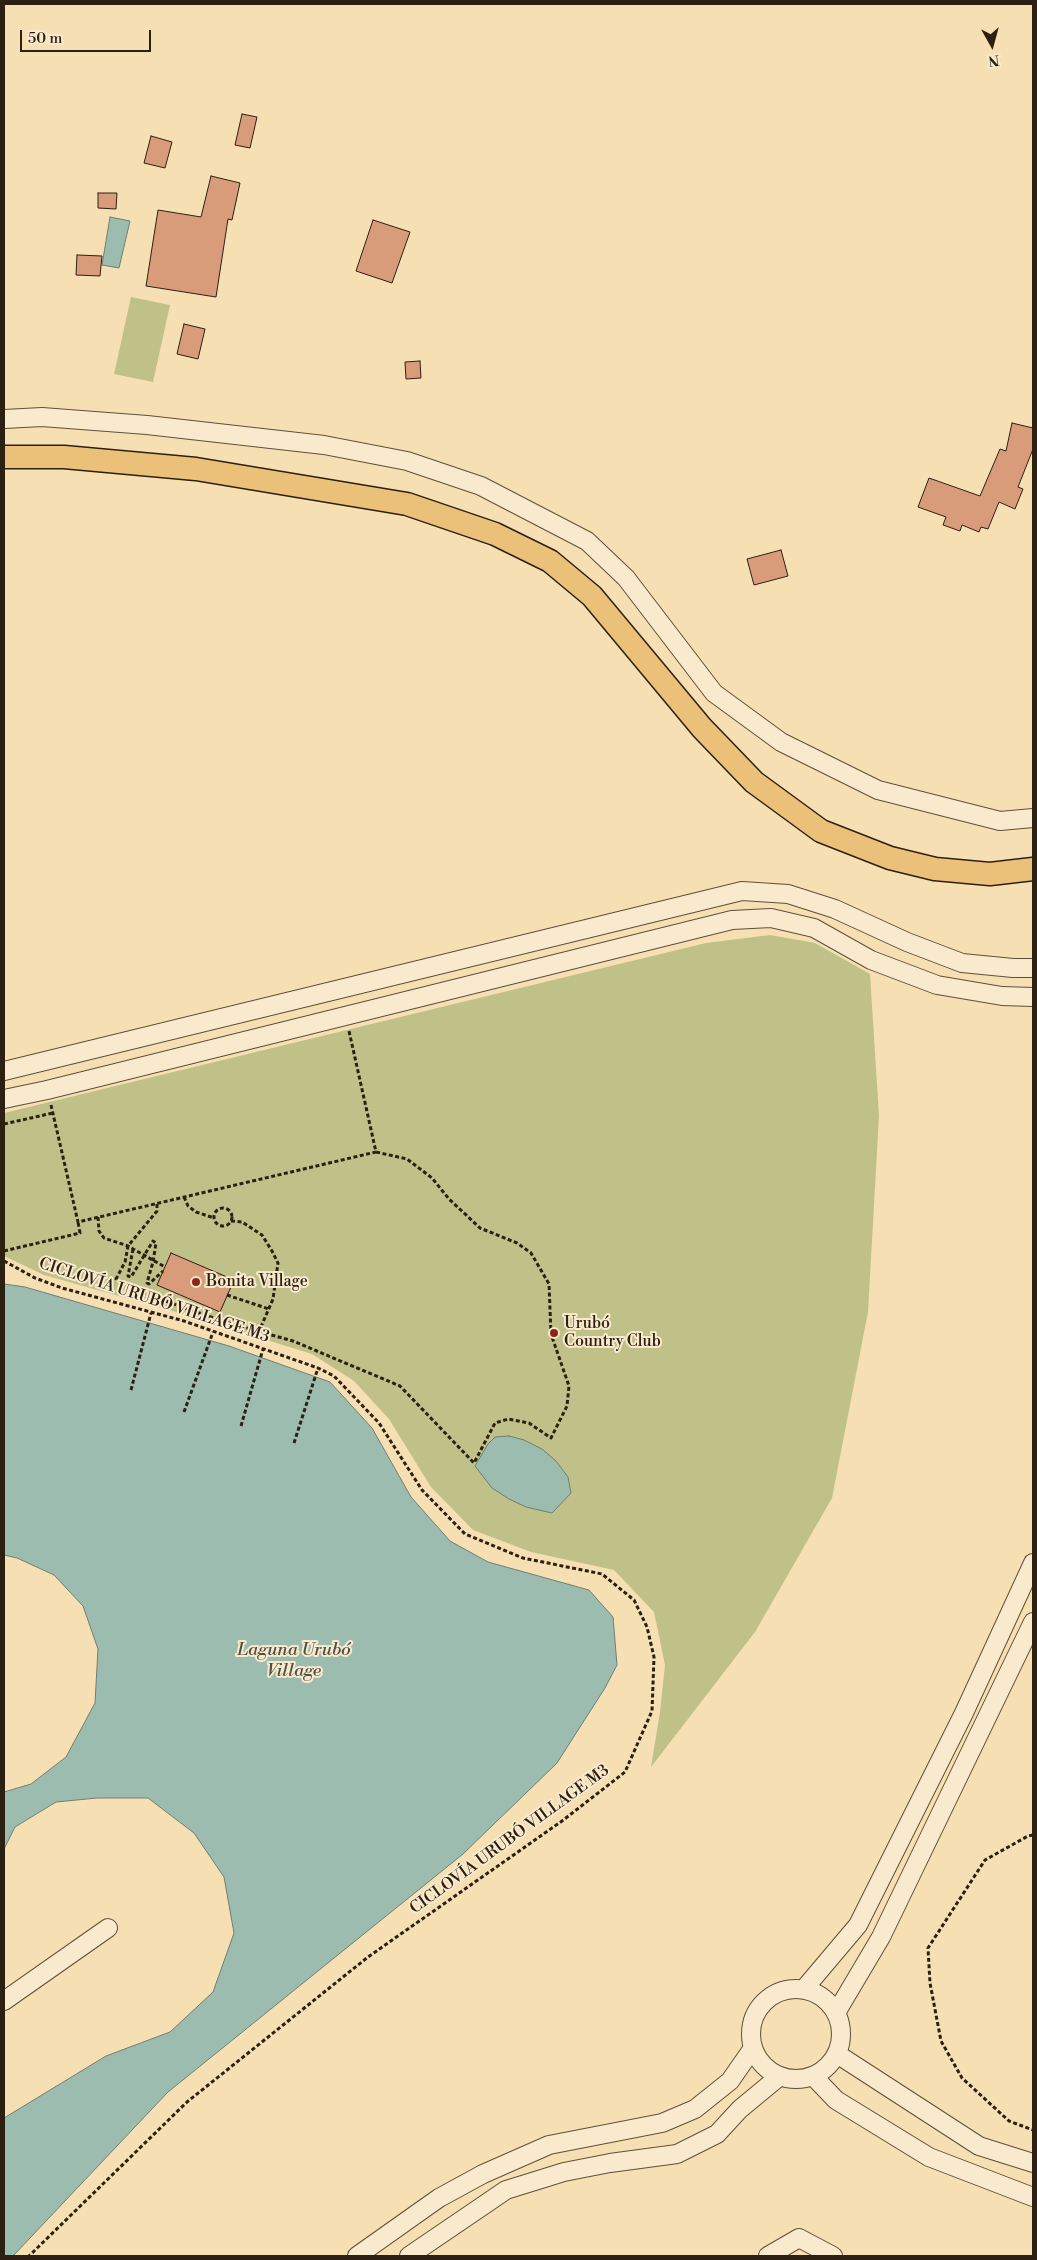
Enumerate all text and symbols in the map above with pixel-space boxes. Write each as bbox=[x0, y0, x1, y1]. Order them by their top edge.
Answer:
scale bar bbox=[22, 20, 154, 52]
north arrow bbox=[967, 20, 1017, 70]
text: 50 m bbox=[28, 29, 62, 48]
text: N bbox=[987, 50, 1000, 69]
street label: CICLOVÍA URUBÓ VILLAGE M3 bbox=[36, 1255, 272, 1347]
place label: Bonita Village bbox=[206, 1272, 308, 1292]
marker: Bonita Village bbox=[190, 1276, 202, 1288]
place label: Urubó Country Club bbox=[564, 1314, 661, 1352]
marker: Urubó Country Club bbox=[548, 1327, 560, 1339]
water label: Laguna Urubó Village bbox=[237, 1640, 351, 1682]
street label: CICLOVÍA URUBÓ VILLAGE M3 bbox=[407, 1761, 613, 1919]

